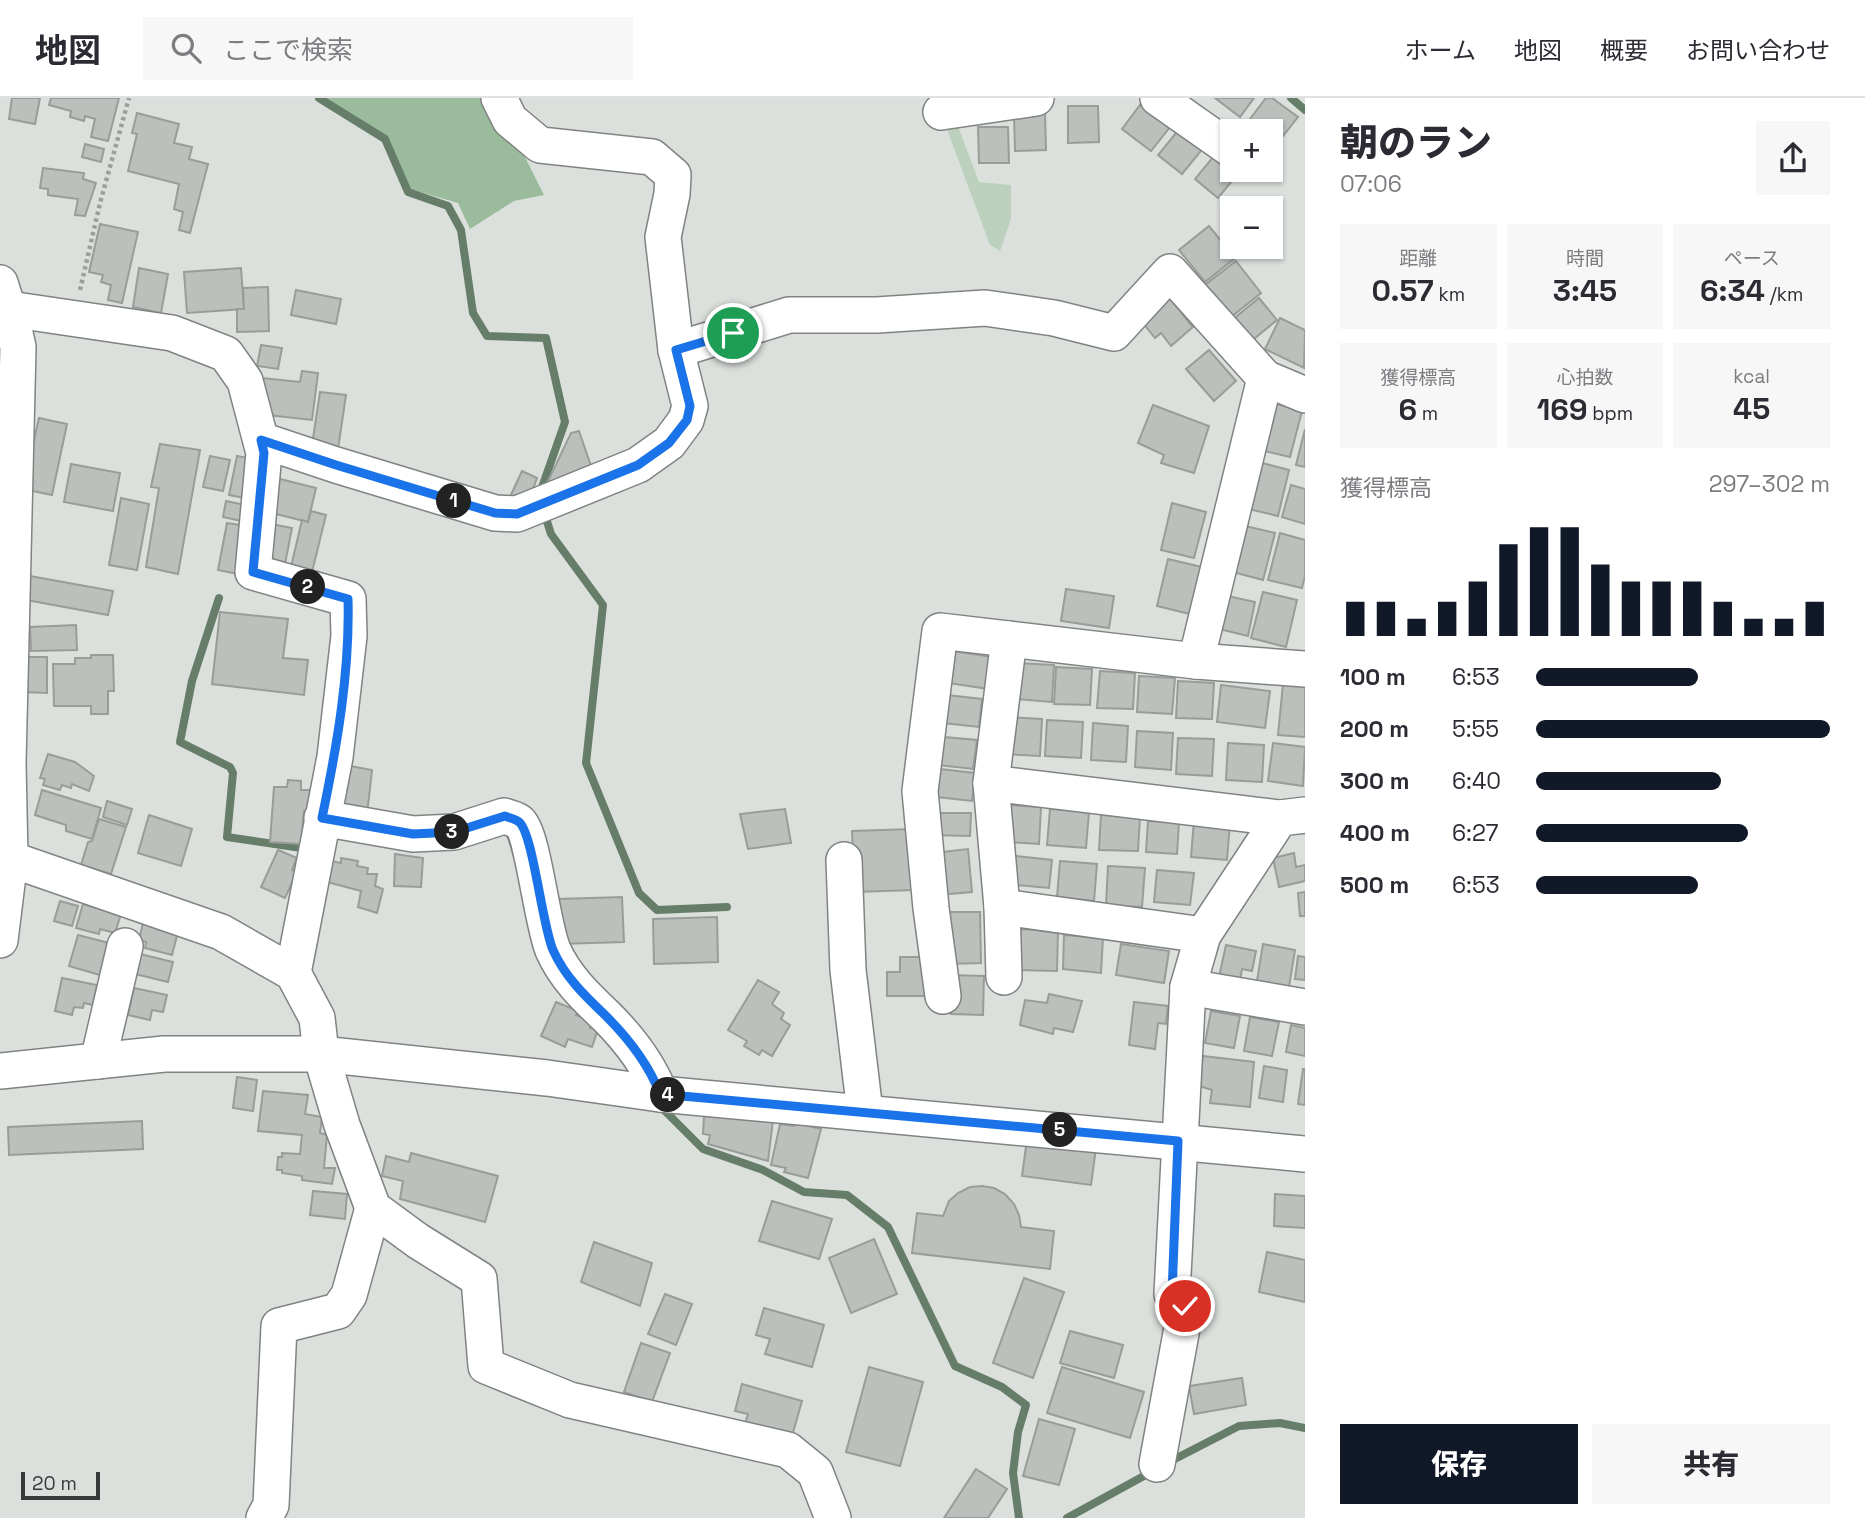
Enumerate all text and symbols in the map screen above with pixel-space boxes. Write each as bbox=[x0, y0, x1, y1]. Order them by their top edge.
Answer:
search box bbox=[143, 17, 633, 80]
icon: search bbox=[167, 29, 205, 67]
text: 地図 bbox=[35, 30, 101, 72]
text: ここで検索 bbox=[223, 33, 353, 67]
text: ホーム bbox=[1405, 35, 1476, 66]
text: 地図 bbox=[1514, 35, 1562, 66]
text: 概要 bbox=[1600, 35, 1648, 66]
text: お問い合わせ bbox=[1686, 35, 1830, 66]
map controls bbox=[1220, 119, 1283, 259]
button: + bbox=[1220, 119, 1283, 182]
text: 朝のラン bbox=[1340, 119, 1492, 167]
button: share bbox=[1756, 121, 1830, 195]
text: 07:06 bbox=[1340, 169, 1402, 199]
button: − bbox=[1220, 196, 1283, 259]
text: 距離 bbox=[1399, 246, 1437, 271]
text: 時間 bbox=[1566, 246, 1604, 271]
text: ペース bbox=[1724, 246, 1780, 271]
text: 0.57 bbox=[1371, 271, 1434, 310]
text: 3:45 bbox=[1553, 271, 1617, 310]
text: 6:34 bbox=[1700, 271, 1765, 310]
text: km bbox=[1434, 282, 1465, 307]
text: /km bbox=[1765, 282, 1803, 307]
pin bbox=[703, 303, 763, 363]
icon: arrive bbox=[714, 314, 752, 352]
text: kcal bbox=[1733, 364, 1770, 389]
text: 獲得標高 bbox=[1380, 365, 1456, 390]
text: 心拍数 bbox=[1556, 365, 1614, 390]
text: 45 bbox=[1733, 389, 1770, 428]
text: 6 bbox=[1398, 390, 1417, 429]
text: 169 bbox=[1537, 390, 1587, 429]
text: m bbox=[1417, 401, 1438, 426]
text: bpm bbox=[1587, 401, 1633, 426]
text: 297–302 m bbox=[1709, 469, 1830, 499]
text: 獲得標高 bbox=[1340, 473, 1432, 503]
pin: 1 bbox=[436, 484, 472, 518]
text: 1 bbox=[449, 488, 458, 513]
pin: 2 bbox=[290, 570, 326, 604]
text: 2 bbox=[302, 574, 313, 599]
text: 100 m bbox=[1340, 662, 1406, 692]
text: 6:53 bbox=[1452, 662, 1500, 692]
text: 200 m bbox=[1340, 714, 1409, 744]
text: 5:55 bbox=[1452, 714, 1499, 744]
text: 300 m bbox=[1340, 766, 1409, 796]
text: 6:40 bbox=[1452, 766, 1501, 796]
pin: 3 bbox=[434, 814, 470, 850]
text: 400 m bbox=[1340, 818, 1410, 848]
text: 6:27 bbox=[1452, 818, 1499, 848]
text: 3 bbox=[446, 819, 457, 844]
text: 500 m bbox=[1340, 870, 1409, 900]
text: 6:53 bbox=[1452, 870, 1500, 900]
pin: 4 bbox=[650, 1077, 686, 1112]
text: 4 bbox=[661, 1082, 674, 1107]
pin: 5 bbox=[1042, 1112, 1078, 1148]
text: 5 bbox=[1054, 1117, 1065, 1142]
pin bbox=[1155, 1276, 1215, 1336]
icon: check bbox=[1166, 1287, 1204, 1325]
button: 保存 bbox=[1340, 1424, 1578, 1504]
button: 共有 bbox=[1592, 1424, 1830, 1504]
scale bar bbox=[21, 1469, 100, 1501]
text: 20 m bbox=[32, 1471, 77, 1496]

